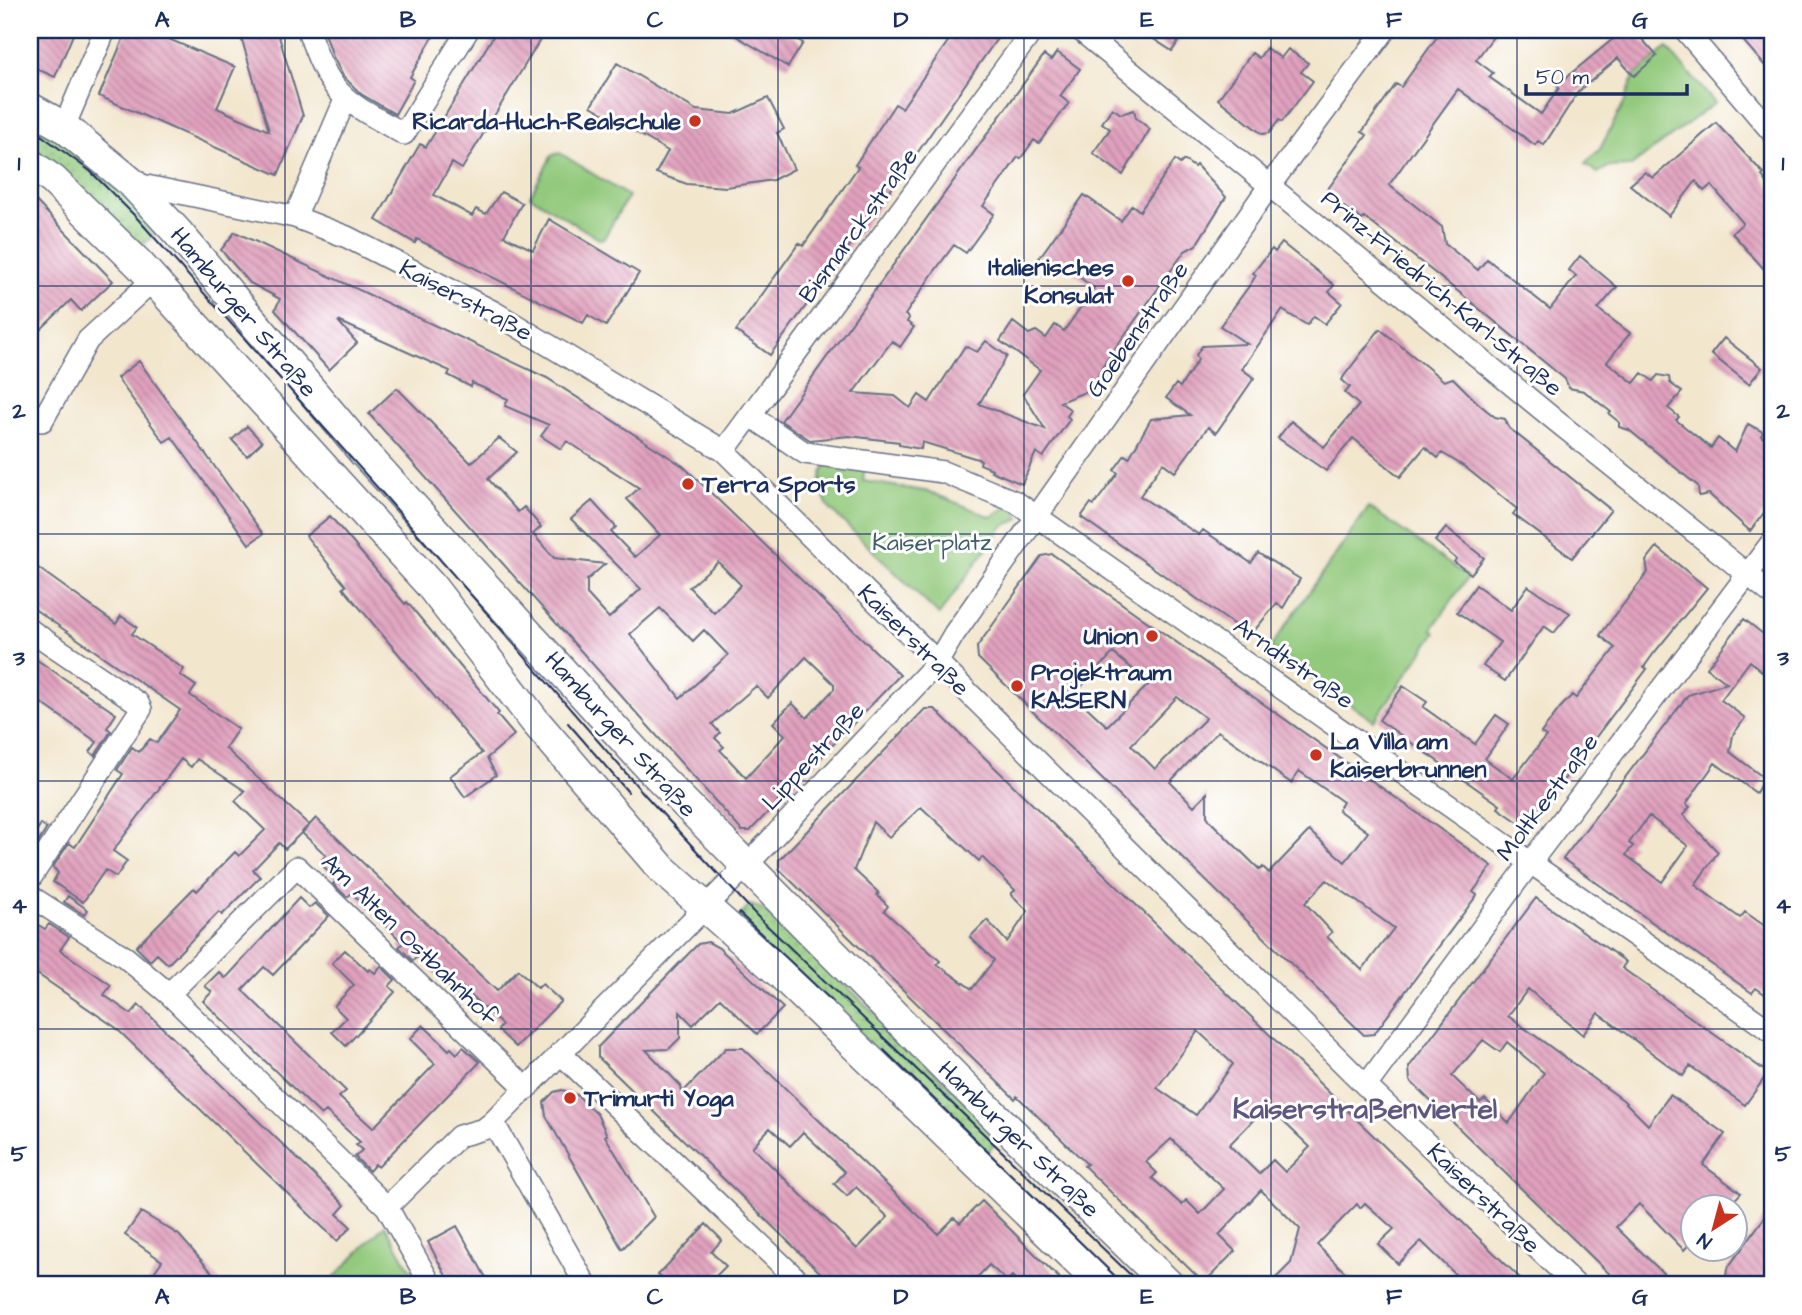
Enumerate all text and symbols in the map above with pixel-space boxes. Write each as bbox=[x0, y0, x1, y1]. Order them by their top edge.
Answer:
text: A bbox=[155, 4, 170, 36]
text: B bbox=[400, 4, 417, 36]
text: C bbox=[647, 4, 664, 36]
text: D bbox=[894, 4, 909, 36]
text: E bbox=[1140, 4, 1154, 36]
text: F bbox=[1386, 4, 1403, 36]
text: G bbox=[1632, 4, 1648, 36]
scale bar bbox=[1526, 52, 1686, 96]
text: 50 m bbox=[1536, 63, 1590, 92]
place label: Ricarda-Huch-Realschule bbox=[412, 105, 681, 139]
marker: Ricarda-Huch-Realschule bbox=[687, 113, 703, 129]
street label: Bismarckstraße bbox=[791, 141, 927, 310]
text: 1 bbox=[18, 147, 21, 179]
text: 1 bbox=[1782, 147, 1785, 179]
street label: Prinz-Friedrich-Karl-Straße bbox=[1313, 183, 1569, 405]
street label: Hamburger Straße bbox=[161, 220, 325, 406]
place label: Italienisches Konsulat bbox=[988, 251, 1114, 313]
street label: Kaiserstraße bbox=[393, 252, 538, 350]
street label: Goebenstraße bbox=[1078, 255, 1197, 404]
marker: Italienisches Konsulat bbox=[1120, 273, 1136, 289]
text: 2 bbox=[11, 395, 26, 427]
text: 2 bbox=[1775, 395, 1790, 427]
place label: Terra Sports bbox=[701, 468, 856, 502]
marker: Terra Sports bbox=[680, 476, 696, 492]
park label: Kaiserplatz bbox=[872, 526, 992, 560]
street label: Kaiserstraße bbox=[850, 577, 977, 704]
street label: Arndtstraße bbox=[1226, 610, 1360, 718]
place label: Union bbox=[1083, 620, 1138, 654]
marker: Union bbox=[1144, 628, 1160, 644]
text: 3 bbox=[12, 642, 25, 674]
text: 3 bbox=[1776, 642, 1789, 674]
street label: Hamburger Straße bbox=[536, 644, 704, 826]
place label: Projektraum KA!SERN bbox=[1031, 656, 1171, 718]
marker: Projektraum KA!SERN bbox=[1009, 678, 1025, 694]
street label: Lippestraße bbox=[755, 695, 873, 818]
place label: La Villa am Kaiserbrunnen bbox=[1330, 725, 1487, 787]
street label: Moltkestraße bbox=[1489, 727, 1607, 868]
marker: La Villa am Kaiserbrunnen bbox=[1308, 747, 1324, 763]
street label: Am Alten Ostbahnhof bbox=[313, 846, 506, 1034]
text: 4 bbox=[11, 890, 27, 922]
text: 4 bbox=[1775, 890, 1791, 922]
street label: Hamburger Straße bbox=[929, 1053, 1107, 1227]
place label: Trimurti Yoga bbox=[583, 1082, 735, 1117]
marker: Trimurti Yoga bbox=[562, 1090, 578, 1106]
district label: Kaiserstraßenviertel bbox=[1233, 1090, 1497, 1129]
street label: Kaiserstraße bbox=[1419, 1136, 1548, 1262]
text: 5 bbox=[11, 1138, 28, 1170]
text: 5 bbox=[1775, 1138, 1792, 1170]
north arrow bbox=[1680, 1192, 1750, 1262]
text: N bbox=[1692, 1226, 1718, 1255]
text: A bbox=[155, 1281, 170, 1313]
text: B bbox=[400, 1281, 417, 1313]
text: C bbox=[647, 1281, 664, 1313]
text: D bbox=[894, 1281, 909, 1313]
text: E bbox=[1140, 1281, 1154, 1313]
text: F bbox=[1386, 1281, 1403, 1313]
text: G bbox=[1632, 1281, 1648, 1313]

